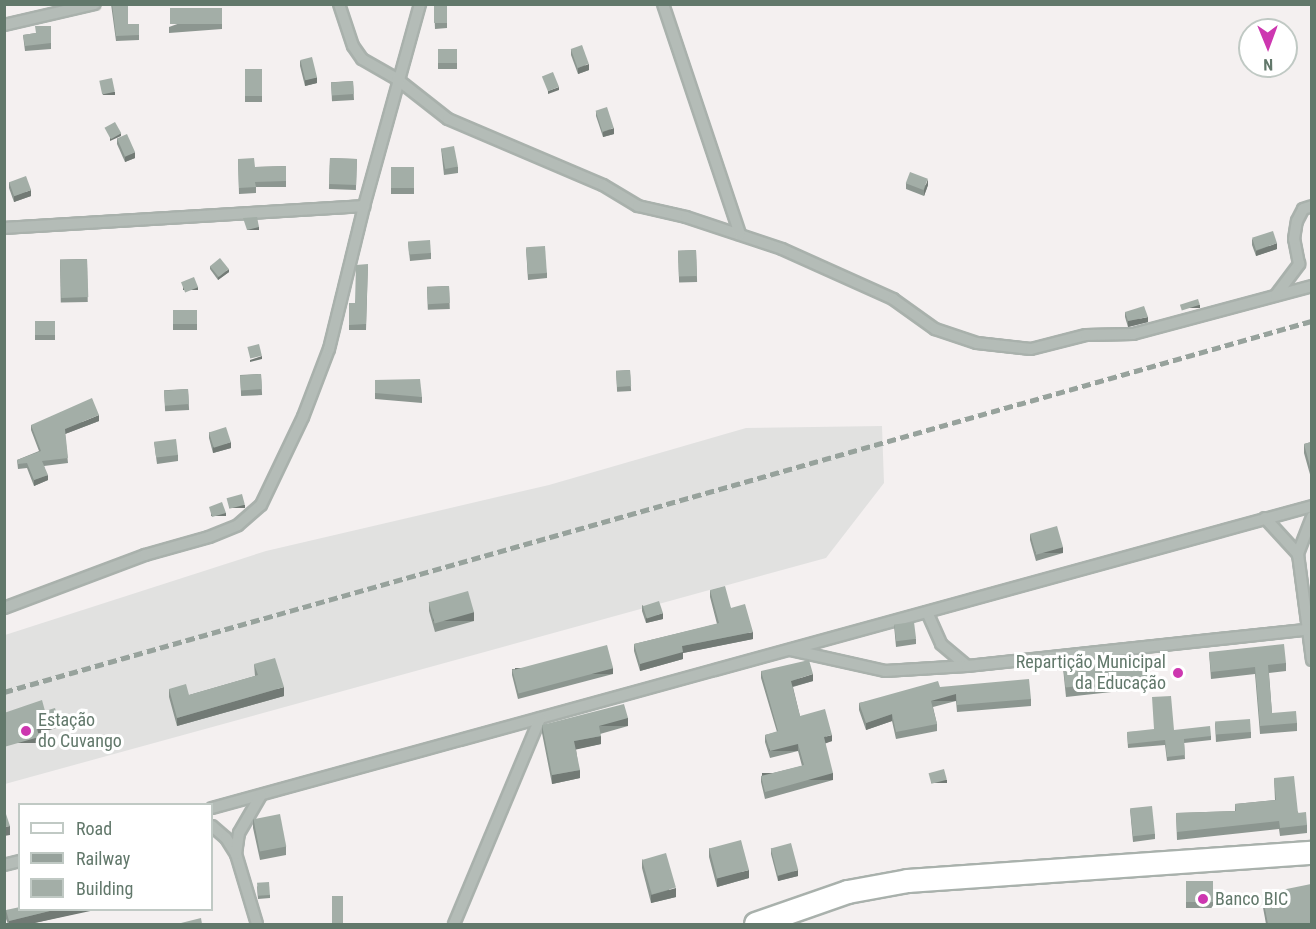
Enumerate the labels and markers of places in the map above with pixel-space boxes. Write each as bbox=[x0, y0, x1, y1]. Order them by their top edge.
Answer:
place label: Repartição Municipal da Educação bbox=[1016, 652, 1166, 694]
marker: Repartição Municipal da Educação bbox=[1171, 666, 1185, 680]
place label: Estação do Cuvango bbox=[38, 710, 122, 752]
marker: Estação do Cuvango bbox=[19, 724, 33, 738]
place label: Banco BIC bbox=[1215, 888, 1288, 910]
marker: Banco BIC bbox=[1196, 892, 1210, 906]

